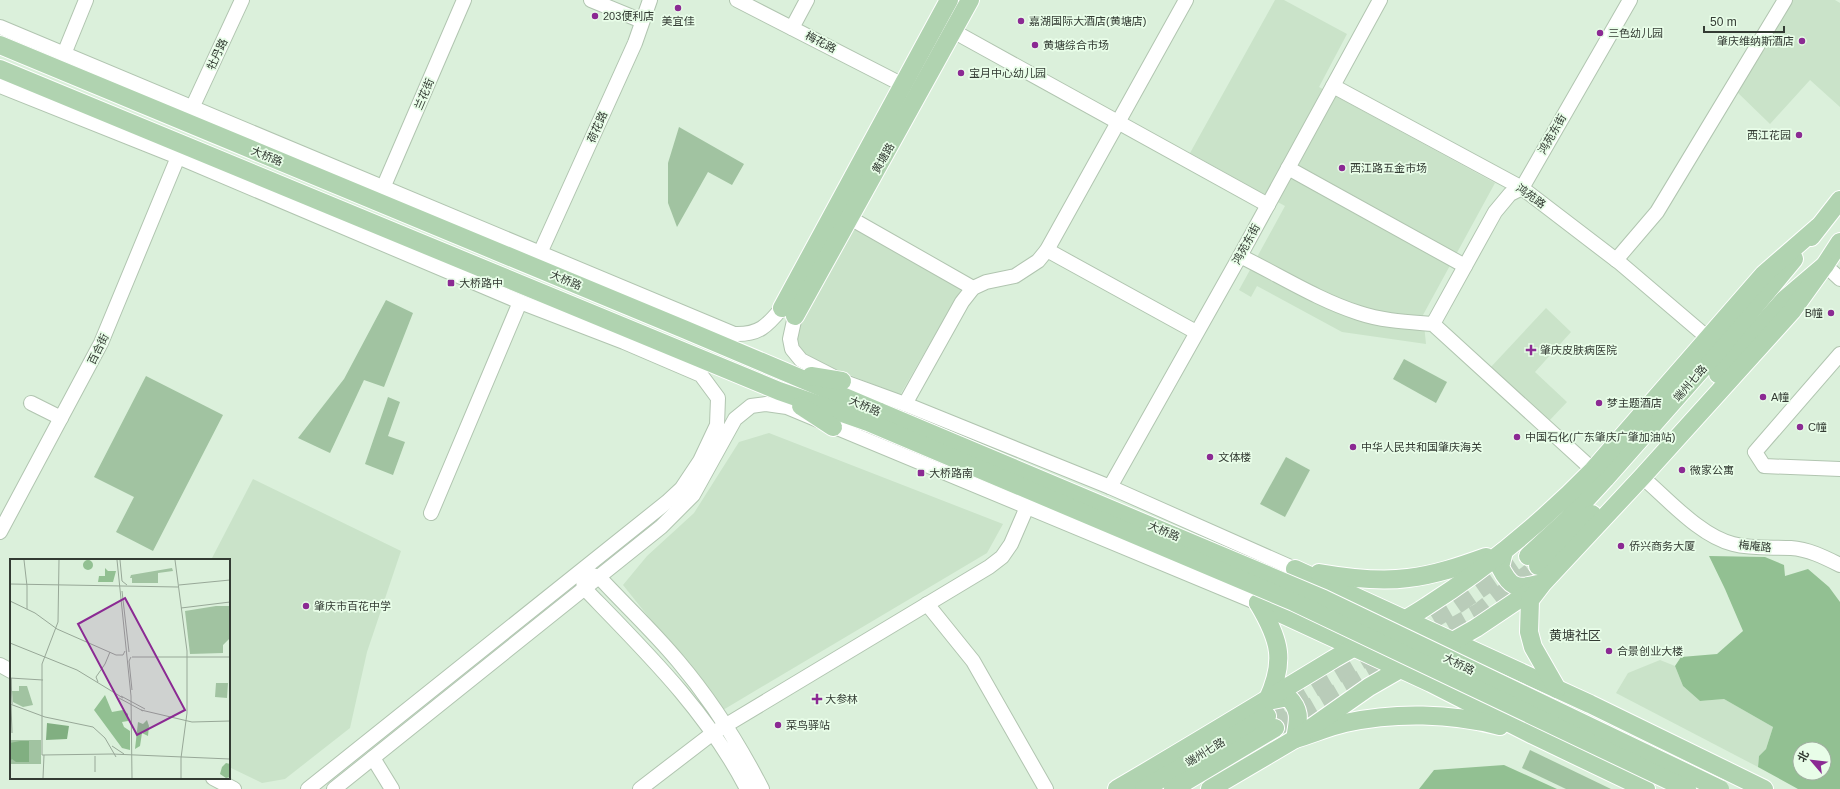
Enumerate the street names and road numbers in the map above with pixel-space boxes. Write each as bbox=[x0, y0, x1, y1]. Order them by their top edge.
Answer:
street label: 梅花路 bbox=[804, 29, 838, 55]
street label: 牡丹路 bbox=[205, 37, 229, 71]
street label: 兰花街 bbox=[412, 76, 436, 112]
street label: 荷花路 bbox=[585, 109, 609, 145]
street label: 鸿苑东街 bbox=[1536, 112, 1568, 156]
street label: 黄塘路 bbox=[870, 141, 896, 175]
street label: 大桥路 bbox=[249, 144, 285, 168]
street label: 鸿苑路 bbox=[1514, 182, 1548, 210]
street label: 鸿苑东街 bbox=[1230, 222, 1262, 266]
street label: 大桥路 bbox=[548, 268, 584, 292]
street label: 百合街 bbox=[85, 332, 111, 366]
street label: 端州七路 bbox=[1671, 362, 1709, 404]
street label: 大桥路 bbox=[847, 394, 883, 418]
street label: 大桥路 bbox=[1146, 519, 1182, 543]
street label: 梅庵路 bbox=[1738, 539, 1772, 553]
street label: 大桥路 bbox=[1442, 651, 1476, 677]
street label: 端州七路 bbox=[1183, 736, 1227, 768]

